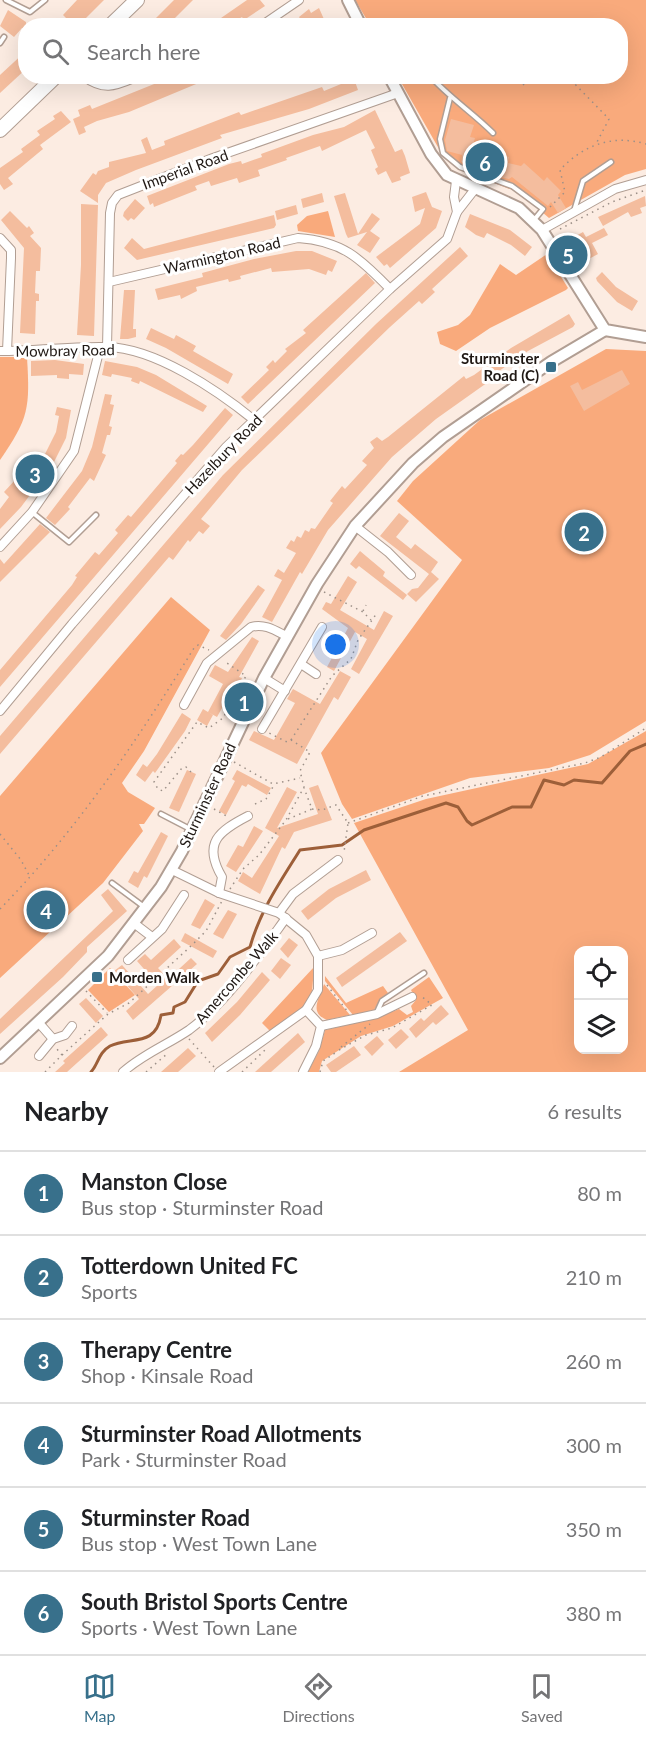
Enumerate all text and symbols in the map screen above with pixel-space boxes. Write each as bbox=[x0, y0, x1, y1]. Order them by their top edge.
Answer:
search box bbox=[18, 18, 628, 84]
icon: search bbox=[39, 35, 72, 68]
text: Search here bbox=[87, 38, 200, 65]
pin: 6 bbox=[466, 140, 504, 184]
street label: Imperial Road bbox=[140, 145, 230, 193]
pin: 5 bbox=[548, 232, 588, 278]
street label: Warmington Road bbox=[162, 233, 282, 277]
street label: Mowbray Road bbox=[15, 340, 115, 360]
place label: Sturminster Road (C) bbox=[461, 349, 539, 384]
marker: Sturminster Road (C) bbox=[544, 360, 558, 374]
street label: Hazelbury Road bbox=[181, 411, 265, 497]
pin: 3 bbox=[15, 452, 54, 496]
pin: 2 bbox=[564, 510, 604, 554]
your location bbox=[321, 630, 350, 659]
pin: 1 bbox=[224, 680, 264, 724]
street label: Sturminster Road bbox=[175, 740, 239, 850]
pin: 4 bbox=[26, 888, 66, 932]
street label: Amercombe Walk bbox=[191, 927, 281, 1027]
map controls bbox=[574, 946, 628, 1054]
button: locate bbox=[574, 946, 628, 1000]
place label: Morden Walk bbox=[109, 968, 201, 986]
marker: Morden Walk bbox=[90, 970, 104, 984]
button: layers bbox=[574, 1000, 628, 1054]
text: Nearby bbox=[24, 1095, 109, 1127]
text: 6 results bbox=[547, 1099, 622, 1123]
text: Manston Close bbox=[81, 1168, 227, 1195]
text: 1 bbox=[38, 1181, 49, 1205]
text: 80 m bbox=[577, 1181, 622, 1205]
text: Bus stop · Sturminster Road bbox=[81, 1195, 324, 1219]
text: Totterdown United FC bbox=[81, 1252, 298, 1279]
text: 2 bbox=[38, 1265, 49, 1289]
text: 210 m bbox=[566, 1265, 622, 1289]
text: Sports bbox=[81, 1279, 137, 1303]
text: Therapy Centre bbox=[81, 1336, 232, 1363]
text: 3 bbox=[38, 1349, 49, 1373]
text: 260 m bbox=[566, 1349, 622, 1373]
text: Shop · Kinsale Road bbox=[81, 1363, 253, 1387]
text: Sturminster Road Allotments bbox=[81, 1420, 362, 1447]
text: 4 bbox=[38, 1433, 49, 1457]
text: 300 m bbox=[566, 1433, 622, 1457]
text: Park · Sturminster Road bbox=[81, 1447, 287, 1471]
text: Sturminster Road bbox=[81, 1504, 250, 1531]
text: 5 bbox=[38, 1517, 49, 1541]
text: 350 m bbox=[566, 1517, 622, 1541]
text: Bus stop · West Town Lane bbox=[81, 1531, 317, 1555]
text: South Bristol Sports Centre bbox=[81, 1588, 348, 1615]
text: 6 bbox=[38, 1601, 49, 1625]
text: 380 m bbox=[566, 1601, 622, 1625]
text: Sports · West Town Lane bbox=[81, 1615, 297, 1639]
tab: Map bbox=[83, 1670, 116, 1725]
tab: Directions bbox=[282, 1670, 355, 1725]
tab: Saved bbox=[521, 1670, 563, 1725]

